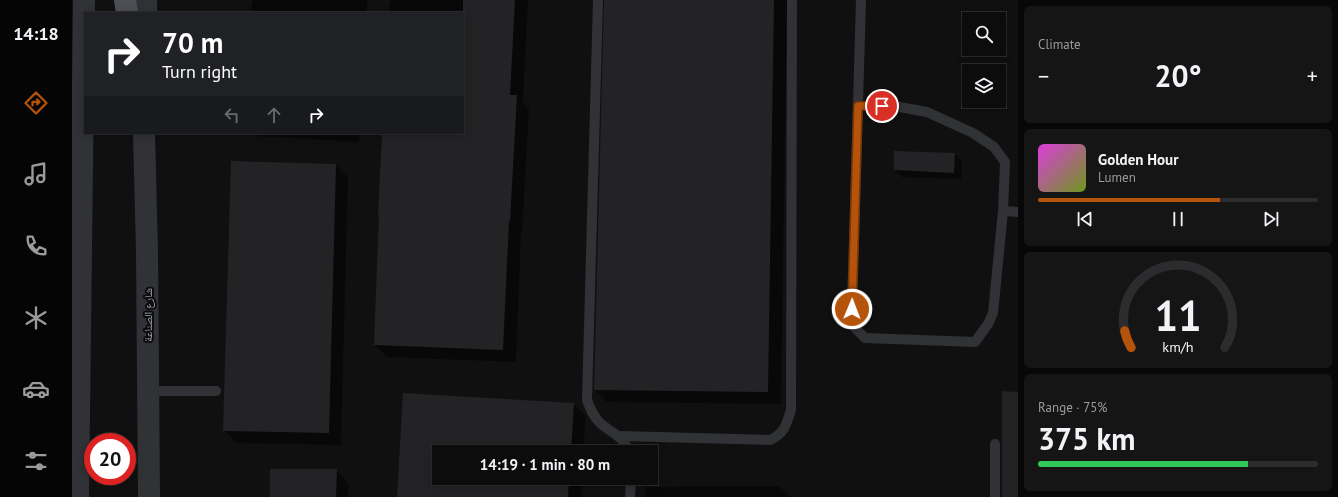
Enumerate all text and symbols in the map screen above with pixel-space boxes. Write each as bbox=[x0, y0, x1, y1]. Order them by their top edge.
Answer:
map controls bbox=[962, 12, 1006, 108]
button: search bbox=[962, 12, 1006, 56]
text: 14:18 bbox=[13, 22, 59, 45]
text: 70 m bbox=[162, 24, 223, 61]
icon: right bbox=[96, 28, 148, 80]
text: Climate bbox=[1038, 36, 1081, 53]
text: 20° bbox=[1154, 56, 1202, 95]
text: Turn right bbox=[162, 60, 237, 83]
text: − bbox=[1038, 62, 1049, 90]
text: + bbox=[1307, 62, 1318, 90]
button: layers bbox=[962, 64, 1006, 108]
icon: directions bbox=[22, 89, 50, 117]
pin bbox=[865, 89, 899, 123]
icon: arrive bbox=[871, 95, 893, 117]
icon: left bbox=[221, 104, 243, 126]
icon: ahead bbox=[263, 104, 285, 126]
icon: right bbox=[305, 104, 327, 126]
text: Golden Hour bbox=[1098, 150, 1178, 169]
icon: music bbox=[22, 160, 50, 188]
text: Lumen bbox=[1098, 169, 1136, 186]
icon: previous bbox=[1074, 208, 1096, 230]
icon: pause bbox=[1167, 208, 1189, 230]
icon: next bbox=[1260, 208, 1282, 230]
icon: phone bbox=[22, 232, 50, 260]
street label: شارع الصناعة bbox=[141, 288, 155, 342]
position arrow bbox=[831, 288, 873, 330]
text: 11 bbox=[1154, 289, 1202, 342]
icon: climate bbox=[22, 304, 50, 332]
text: km/h bbox=[1162, 336, 1194, 355]
icon: car bbox=[22, 375, 50, 403]
text: Range · 75% bbox=[1038, 399, 1107, 416]
text: 375 km bbox=[1038, 419, 1136, 458]
speed limit sign: 20 bbox=[84, 433, 136, 485]
icon: filters bbox=[22, 447, 50, 475]
text: 14:19 · 1 min · 80 m bbox=[480, 455, 610, 474]

